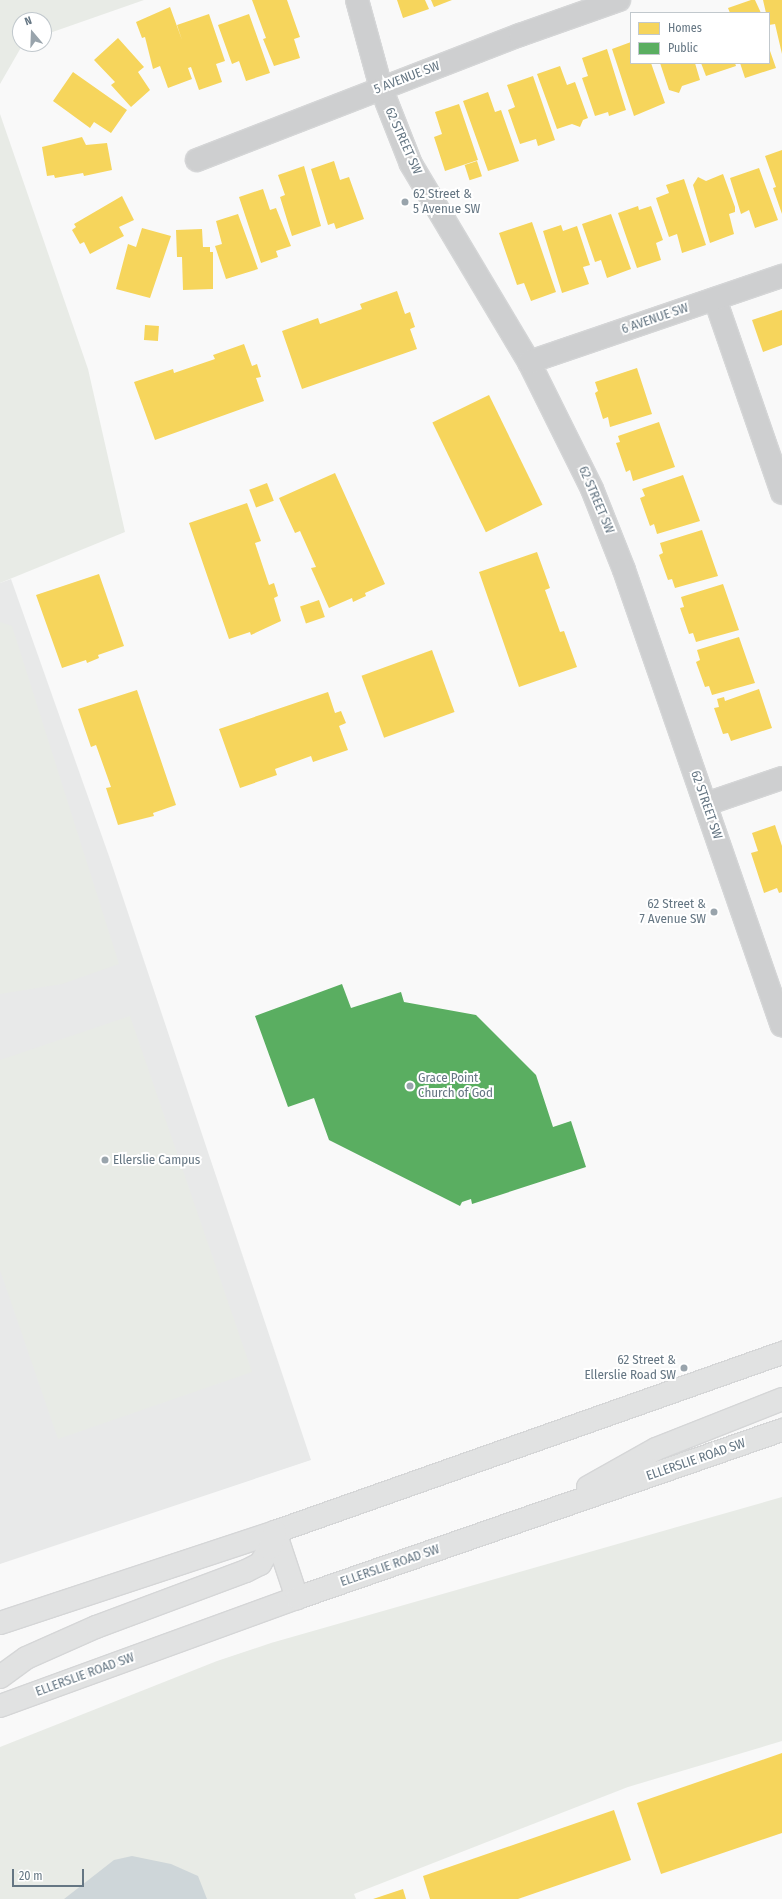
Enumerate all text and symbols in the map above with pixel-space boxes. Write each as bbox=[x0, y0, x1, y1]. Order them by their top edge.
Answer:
north arrow bbox=[12, 12, 52, 52]
legend bbox=[630, 12, 770, 64]
text: N bbox=[23, 14, 33, 28]
text: Homes bbox=[668, 21, 702, 35]
text: Public bbox=[668, 41, 698, 55]
street label: 5 AVENUE SW bbox=[372, 58, 442, 98]
street label: 62 STREET SW bbox=[381, 105, 425, 177]
place label: 62 Street & 5 Avenue SW bbox=[413, 187, 480, 218]
marker: 62 Street & 5 Avenue SW bbox=[400, 197, 410, 207]
street label: 6 AVENUE SW bbox=[620, 300, 690, 338]
street label: 62 STREET SW bbox=[575, 464, 617, 536]
street label: 62 STREET SW bbox=[687, 769, 725, 841]
place label: 62 Street & 7 Avenue SW bbox=[640, 897, 706, 928]
marker: 62 Street & 7 Avenue SW bbox=[709, 907, 719, 917]
place label: Grace Point Church of God bbox=[418, 1071, 493, 1102]
marker: Grace Point Church of God bbox=[405, 1081, 415, 1091]
place label: Ellerslie Campus bbox=[113, 1152, 200, 1168]
marker: Ellerslie Campus bbox=[100, 1155, 110, 1165]
place label: 62 Street & Ellerslie Road SW bbox=[585, 1353, 676, 1384]
marker: 62 Street & Ellerslie Road SW bbox=[679, 1363, 689, 1373]
street label: ELLERSLIE ROAD SW bbox=[644, 1436, 748, 1484]
street label: ELLERSLIE ROAD SW bbox=[338, 1542, 442, 1590]
street label: ELLERSLIE ROAD SW bbox=[33, 1650, 137, 1700]
scale bar bbox=[14, 1861, 86, 1887]
text: 20 m bbox=[19, 1869, 43, 1883]

